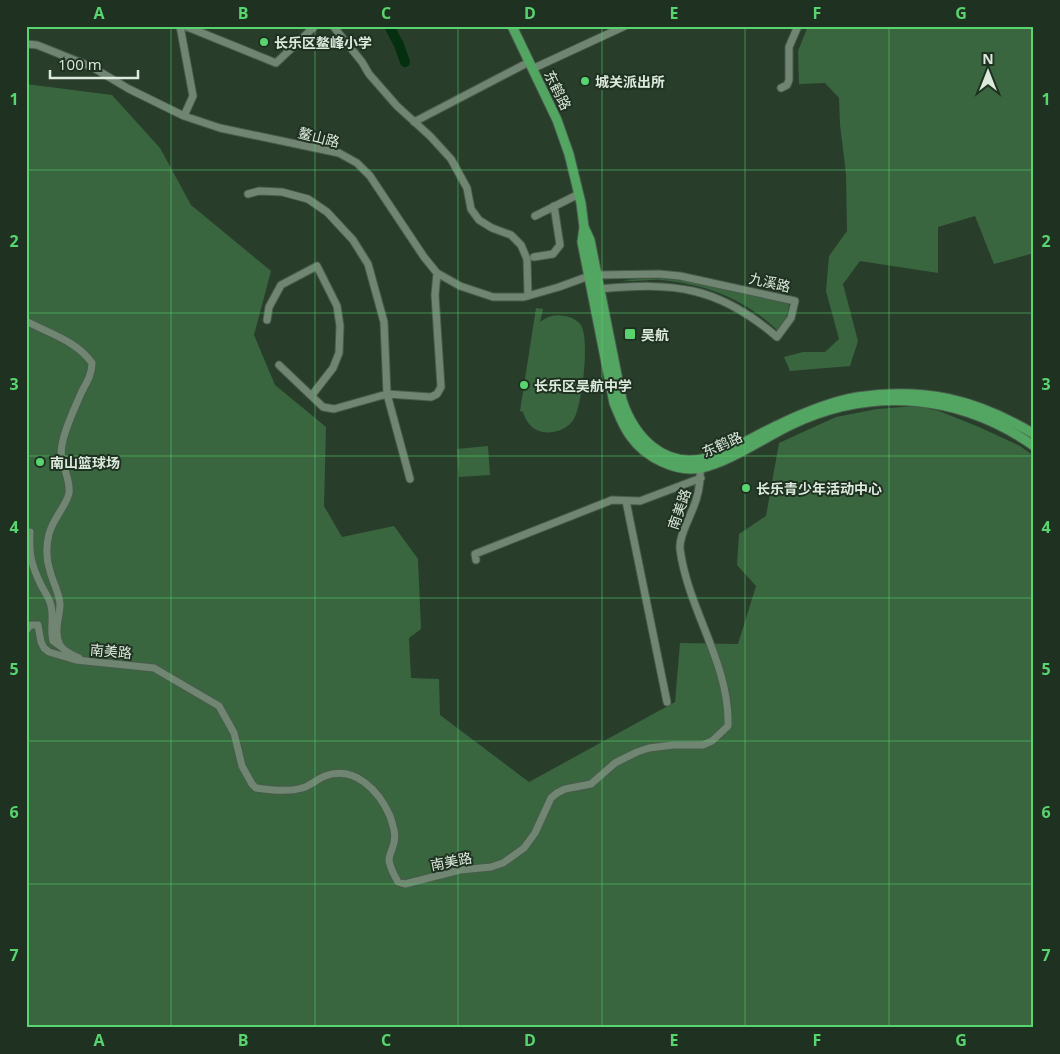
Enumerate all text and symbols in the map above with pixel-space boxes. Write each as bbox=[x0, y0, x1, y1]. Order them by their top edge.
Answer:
text: A bbox=[93, 2, 105, 24]
text: B bbox=[238, 2, 248, 24]
text: C bbox=[381, 2, 391, 24]
text: D bbox=[524, 2, 536, 24]
text: E bbox=[670, 2, 679, 24]
text: F bbox=[813, 2, 821, 24]
text: G bbox=[955, 2, 967, 24]
place label: 长乐区鳌峰小学 bbox=[274, 33, 372, 52]
marker: 长乐区鳌峰小学 bbox=[258, 36, 270, 48]
scale bar bbox=[50, 48, 138, 80]
north arrow bbox=[962, 48, 1012, 98]
text: N bbox=[982, 49, 994, 68]
text: 100 m bbox=[58, 54, 102, 74]
street label: 东鹤路 bbox=[540, 67, 576, 113]
place label: 城关派出所 bbox=[595, 72, 665, 91]
marker: 城关派出所 bbox=[579, 75, 591, 87]
text: 1 bbox=[9, 88, 19, 110]
text: 1 bbox=[1041, 88, 1051, 110]
street label: 鳌山路 bbox=[296, 123, 342, 151]
text: 2 bbox=[9, 230, 19, 252]
text: 2 bbox=[1041, 230, 1051, 252]
street label: 九溪路 bbox=[747, 268, 793, 296]
place label: 吴航 bbox=[641, 325, 669, 344]
marker: 吴航 bbox=[623, 327, 637, 341]
text: 3 bbox=[9, 373, 19, 395]
text: 3 bbox=[1041, 373, 1051, 395]
place label: 长乐区吴航中学 bbox=[534, 376, 632, 395]
marker: 长乐区吴航中学 bbox=[518, 379, 530, 391]
street label: 东鹤路 bbox=[699, 427, 745, 461]
place label: 南山篮球场 bbox=[50, 453, 120, 472]
marker: 南山篮球场 bbox=[34, 456, 46, 468]
place label: 长乐青少年活动中心 bbox=[756, 479, 882, 498]
marker: 长乐青少年活动中心 bbox=[740, 482, 752, 494]
street label: 南美路 bbox=[663, 486, 695, 532]
text: 4 bbox=[9, 516, 19, 538]
text: 4 bbox=[1041, 516, 1051, 538]
street label: 南美路 bbox=[89, 640, 133, 662]
text: 5 bbox=[9, 658, 19, 680]
text: 5 bbox=[1041, 658, 1051, 680]
text: 6 bbox=[9, 801, 19, 823]
text: 6 bbox=[1041, 801, 1051, 823]
street label: 南美路 bbox=[429, 848, 473, 874]
text: 7 bbox=[9, 944, 19, 966]
text: 7 bbox=[1041, 944, 1051, 966]
text: A bbox=[93, 1029, 105, 1051]
text: B bbox=[238, 1029, 248, 1051]
text: C bbox=[381, 1029, 391, 1051]
text: D bbox=[524, 1029, 536, 1051]
text: E bbox=[670, 1029, 679, 1051]
text: F bbox=[813, 1029, 821, 1051]
text: G bbox=[955, 1029, 967, 1051]

